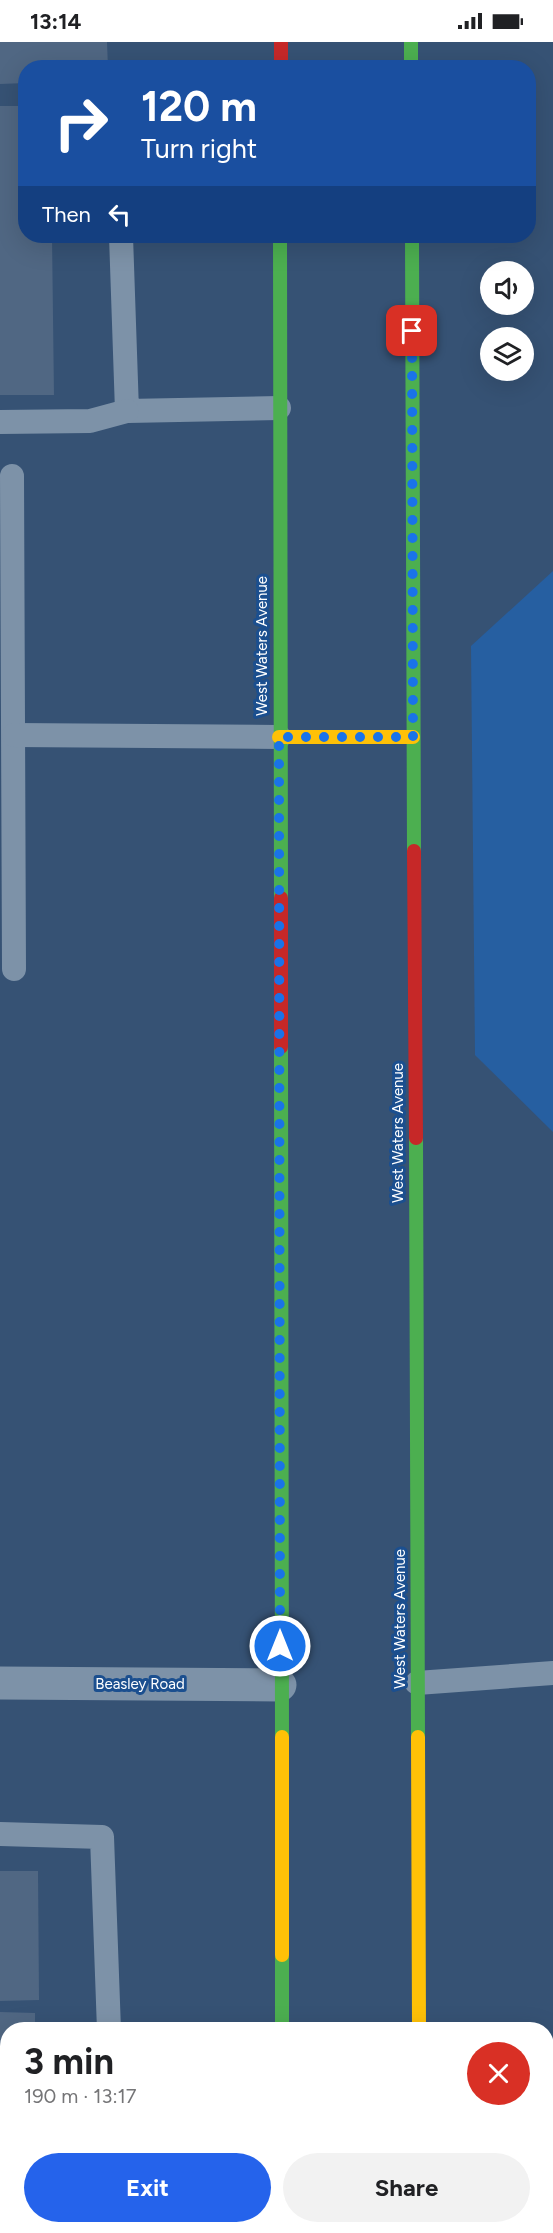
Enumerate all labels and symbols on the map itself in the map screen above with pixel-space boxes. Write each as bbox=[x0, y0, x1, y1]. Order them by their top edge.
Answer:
pin bbox=[386, 305, 437, 356]
street label: West Waters Avenue bbox=[253, 576, 271, 716]
street label: West Waters Avenue bbox=[389, 1063, 407, 1203]
street label: West Waters Avenue bbox=[391, 1549, 409, 1689]
position arrow bbox=[248, 1614, 312, 1678]
street label: Beasley Road bbox=[95, 1675, 185, 1693]

